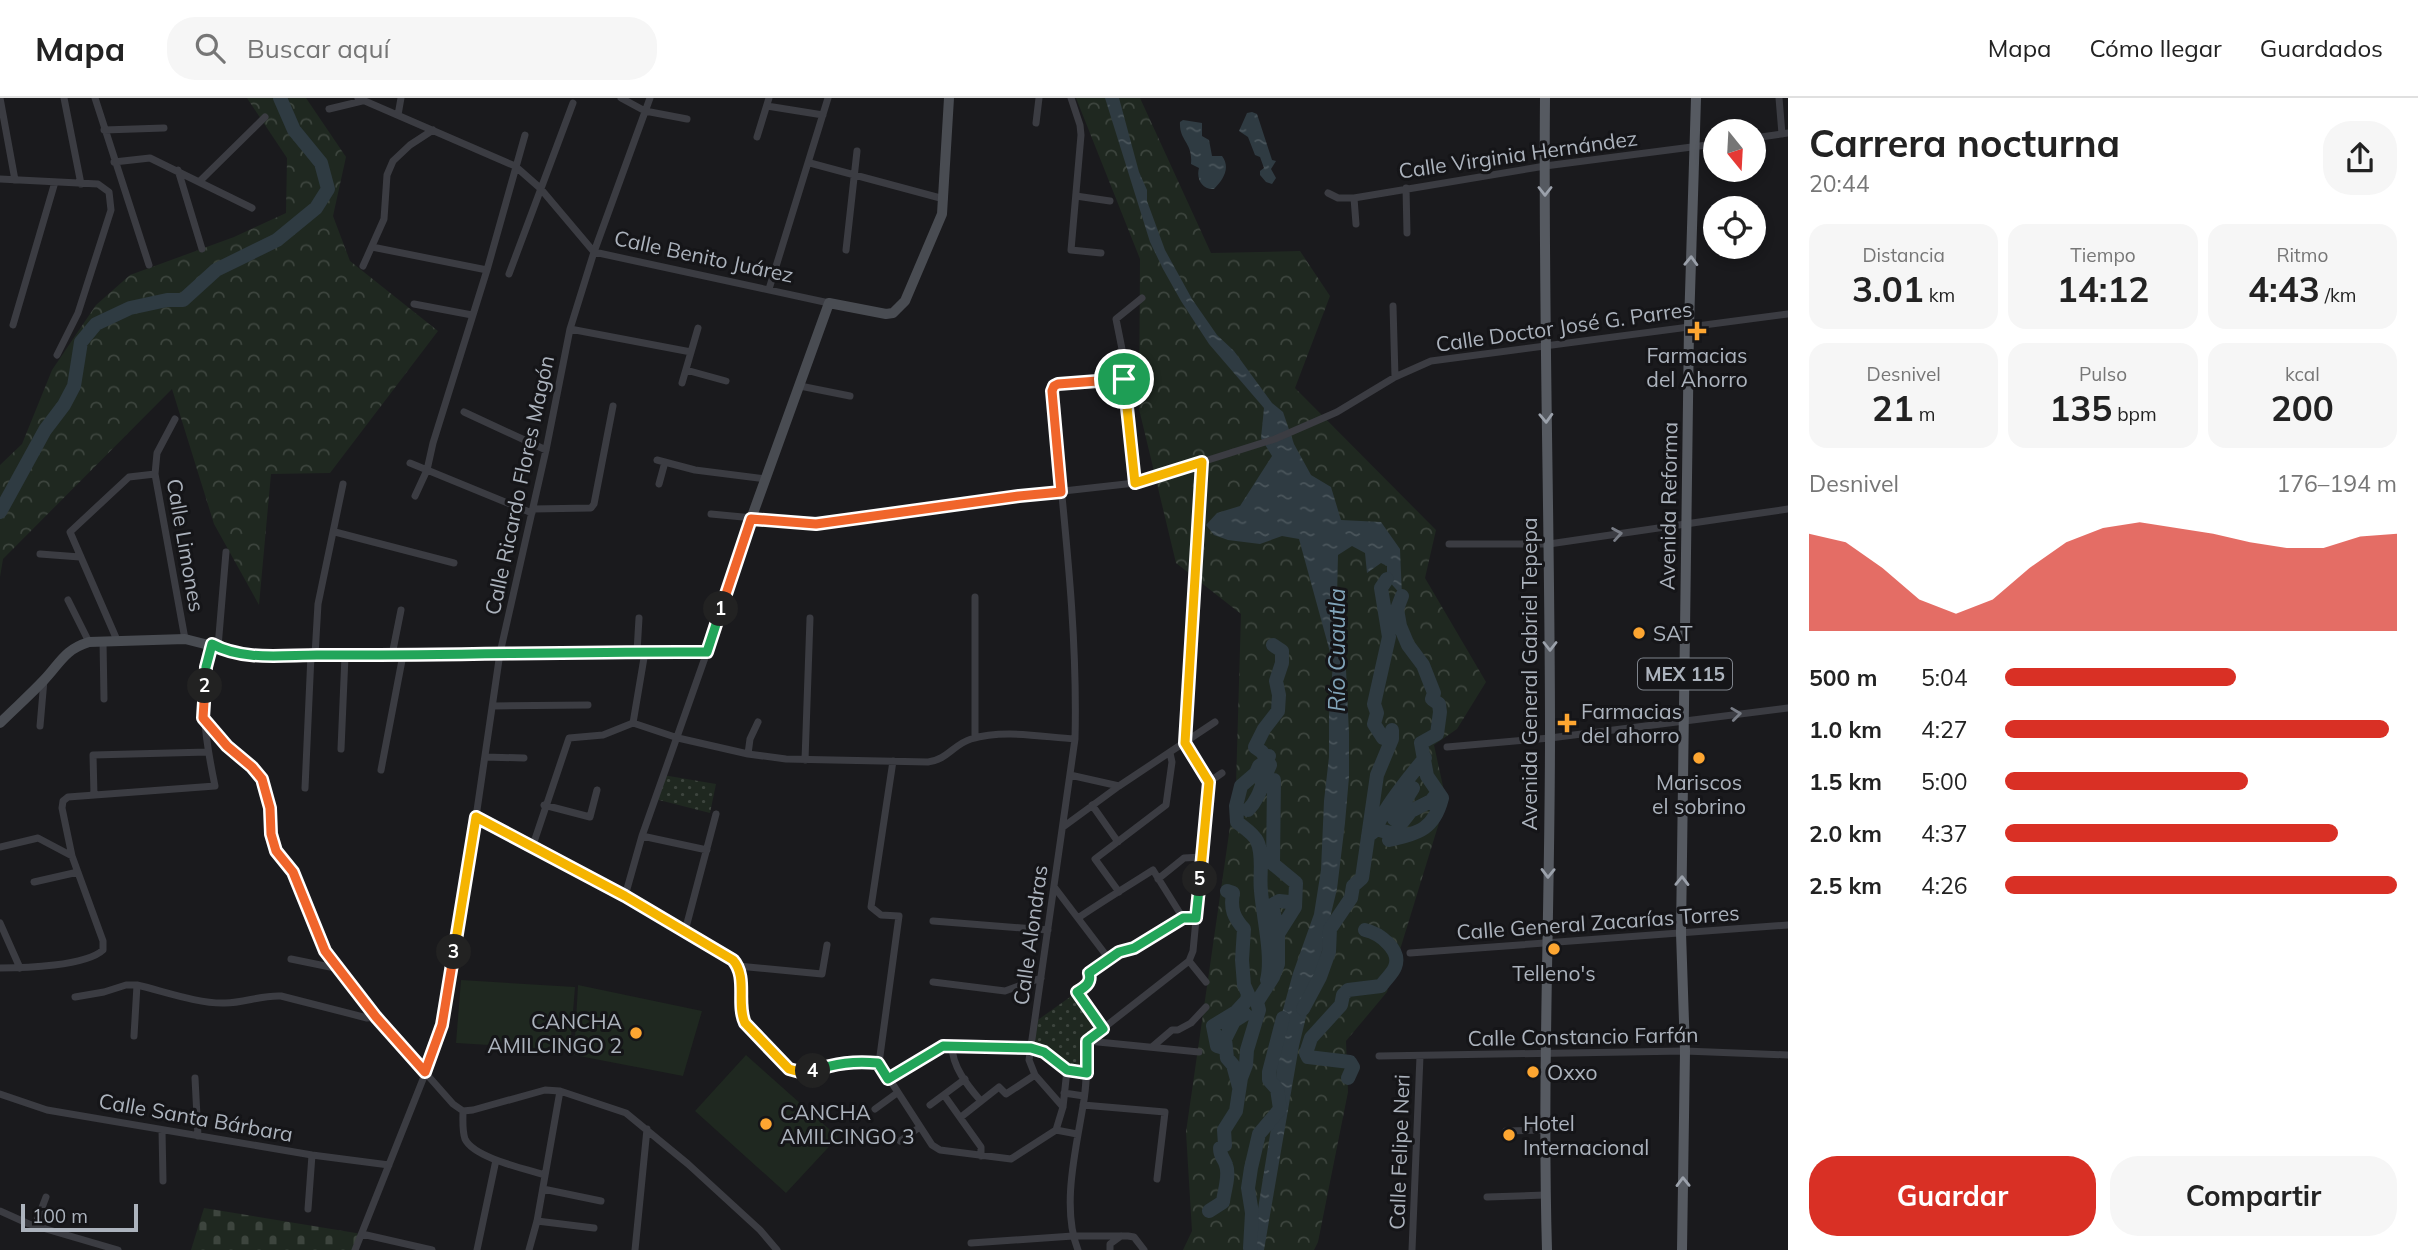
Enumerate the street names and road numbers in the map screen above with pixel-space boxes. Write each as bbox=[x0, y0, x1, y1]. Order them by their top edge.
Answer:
street label: Calle Virginia Hernández bbox=[1397, 124, 1639, 184]
street label: Calle Benito Juárez bbox=[612, 224, 796, 288]
street label: Calle Doctor José G. Parres bbox=[1434, 295, 1694, 357]
street label: Calle Ricardo Flores Magón bbox=[479, 353, 559, 617]
street label: Avenida Reforma bbox=[1654, 422, 1682, 590]
street label: Calle Limones bbox=[162, 476, 210, 614]
street label: Avenida General Gabriel Tepepa bbox=[1516, 517, 1542, 831]
road number: MEX 115 bbox=[1638, 659, 1732, 690]
street label: Calle Alondras bbox=[1007, 863, 1053, 1007]
street label: Calle General Zacarías Torres bbox=[1456, 899, 1740, 945]
street label: Calle Constancio Farfán bbox=[1467, 1021, 1699, 1051]
street label: Calle Felipe Neri bbox=[1383, 1074, 1415, 1230]
street label: Calle Santa Bárbara bbox=[97, 1087, 295, 1147]

